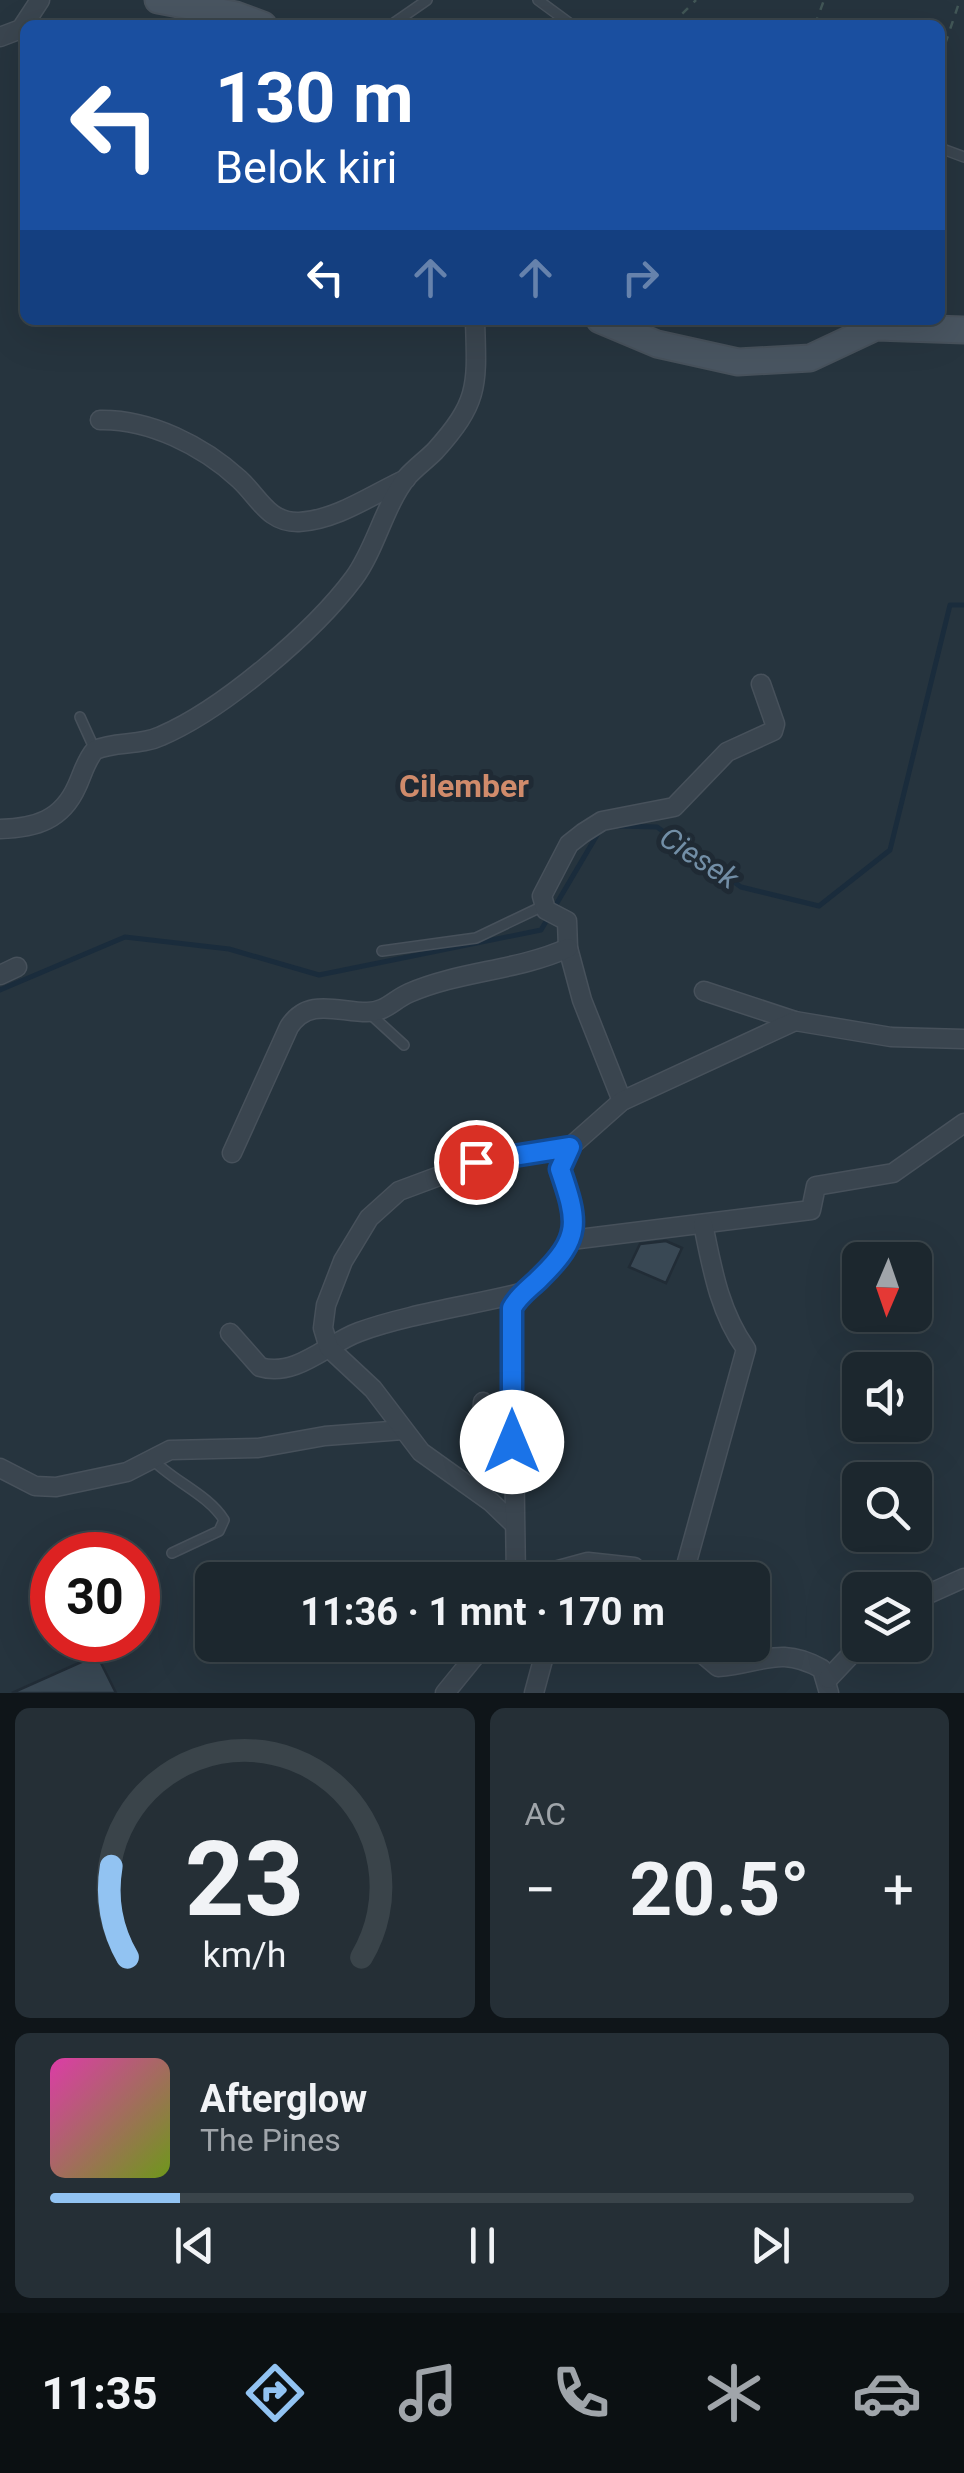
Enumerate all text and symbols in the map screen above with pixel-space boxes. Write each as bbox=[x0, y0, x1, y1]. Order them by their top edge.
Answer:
text: 130 m bbox=[215, 57, 414, 139]
icon: left bbox=[50, 60, 180, 190]
text: Belok kiri bbox=[215, 141, 397, 194]
icon: left bbox=[298, 250, 353, 305]
icon: ahead bbox=[403, 250, 458, 305]
icon: ahead bbox=[508, 250, 563, 305]
icon: right bbox=[613, 250, 668, 305]
district label: Cilember bbox=[399, 767, 529, 805]
water label: Ciesek bbox=[653, 819, 746, 897]
pin bbox=[434, 1120, 519, 1205]
icon: arrive bbox=[449, 1135, 504, 1190]
north arrow bbox=[842, 1242, 932, 1332]
map controls bbox=[842, 1242, 932, 1662]
button: sound bbox=[842, 1352, 932, 1442]
position arrow bbox=[460, 1390, 564, 1494]
button: search bbox=[842, 1462, 932, 1552]
speed limit sign: 30 bbox=[30, 1532, 160, 1662]
button: layers bbox=[842, 1572, 932, 1662]
text: 11:36 · 1 mnt · 170 m bbox=[300, 1590, 665, 1634]
text: AC bbox=[525, 1795, 566, 1833]
text: 23 bbox=[185, 1819, 304, 1940]
text: 20.5° bbox=[629, 1845, 809, 1933]
text: − bbox=[525, 1858, 556, 1922]
text: + bbox=[883, 1858, 914, 1922]
text: km/h bbox=[203, 1934, 287, 1976]
text: Afterglow bbox=[200, 2077, 367, 2121]
text: The Pines bbox=[200, 2121, 341, 2159]
icon: previous bbox=[167, 2218, 222, 2273]
icon: pause bbox=[455, 2218, 510, 2273]
icon: next bbox=[743, 2218, 798, 2273]
icon: directions bbox=[240, 2358, 310, 2428]
icon: music bbox=[393, 2358, 463, 2428]
icon: phone bbox=[546, 2358, 616, 2428]
icon: climate bbox=[699, 2358, 769, 2428]
icon: car bbox=[852, 2358, 922, 2428]
text: 11:35 bbox=[42, 2367, 157, 2420]

